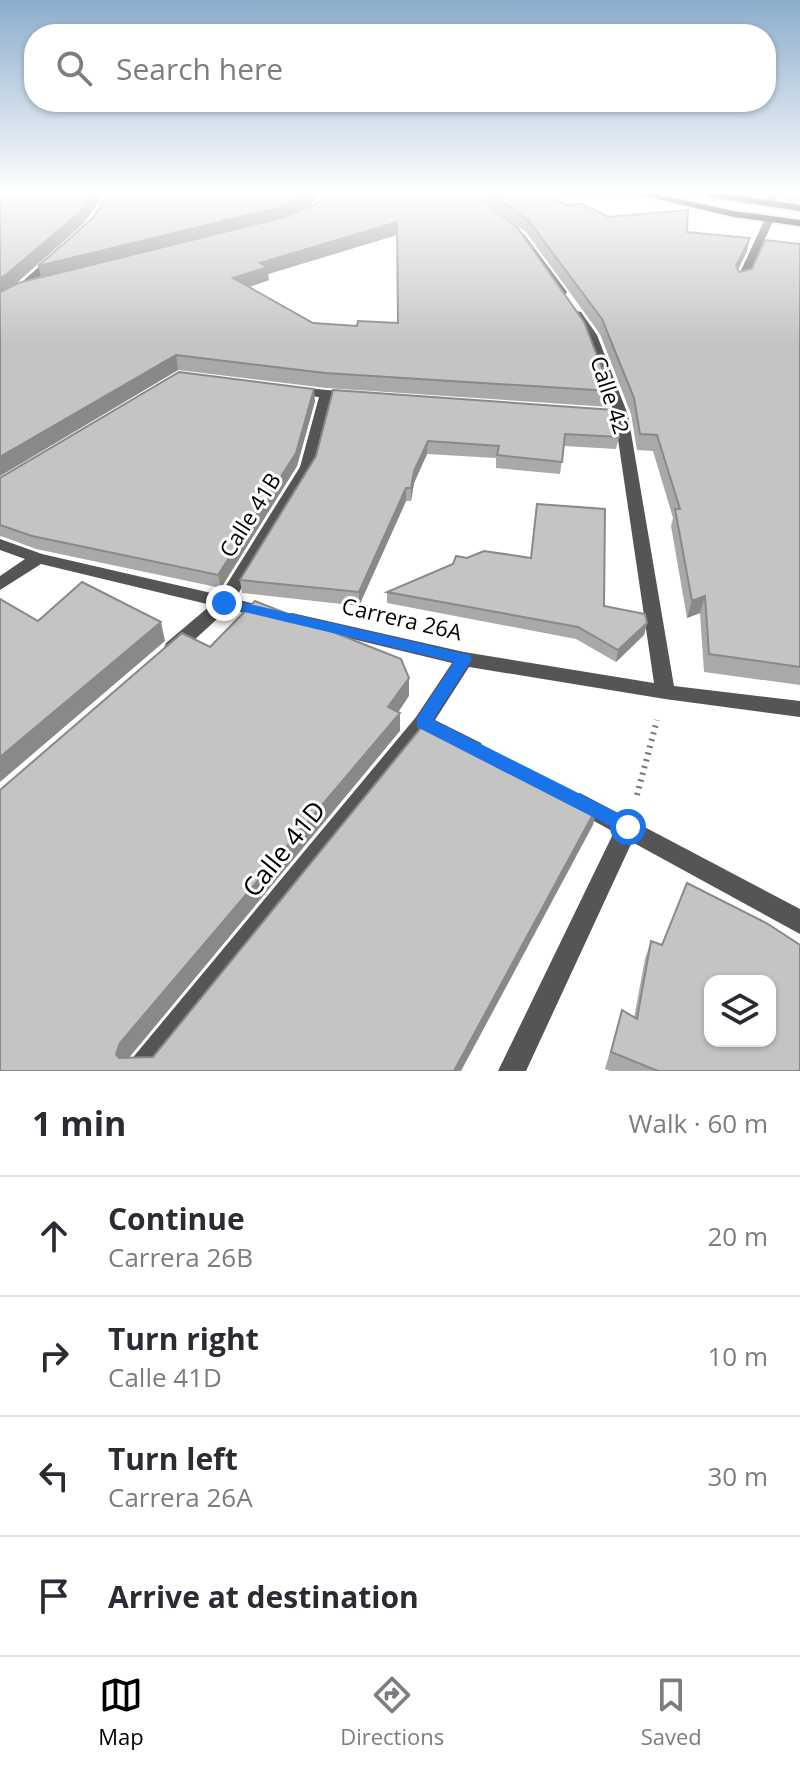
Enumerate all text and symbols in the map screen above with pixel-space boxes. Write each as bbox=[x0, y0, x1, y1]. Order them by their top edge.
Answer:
search box bbox=[24, 24, 776, 112]
icon: search bbox=[52, 46, 96, 90]
text: Search here bbox=[116, 48, 283, 89]
street label: Calle 42 bbox=[584, 352, 638, 438]
street label: Calle 41B bbox=[211, 466, 287, 563]
route end bbox=[206, 585, 242, 621]
street label: Carrera 26A bbox=[339, 590, 465, 646]
street label: Calle 41D bbox=[233, 793, 333, 904]
route start bbox=[610, 809, 646, 845]
map controls bbox=[704, 975, 776, 1047]
button: layers bbox=[704, 975, 776, 1047]
text: 1 min bbox=[32, 1100, 126, 1146]
text: Walk · 60 m bbox=[628, 1105, 768, 1141]
text: Continue bbox=[108, 1198, 245, 1239]
icon: ahead bbox=[32, 1214, 76, 1258]
text: 20 m bbox=[707, 1218, 768, 1254]
text: Carrera 26B bbox=[108, 1239, 253, 1275]
text: Turn right bbox=[108, 1318, 259, 1359]
icon: right bbox=[32, 1334, 76, 1378]
text: 10 m bbox=[707, 1338, 768, 1374]
text: Calle 41D bbox=[108, 1359, 222, 1395]
text: Turn left bbox=[108, 1438, 238, 1479]
icon: left bbox=[32, 1454, 76, 1498]
text: 30 m bbox=[707, 1458, 768, 1494]
text: Carrera 26A bbox=[108, 1479, 253, 1515]
icon: arrive bbox=[32, 1574, 76, 1618]
text: Arrive at destination bbox=[108, 1576, 419, 1617]
tab: Map bbox=[98, 1673, 144, 1751]
tab: Directions bbox=[340, 1673, 444, 1751]
tab: Saved bbox=[641, 1673, 702, 1751]

